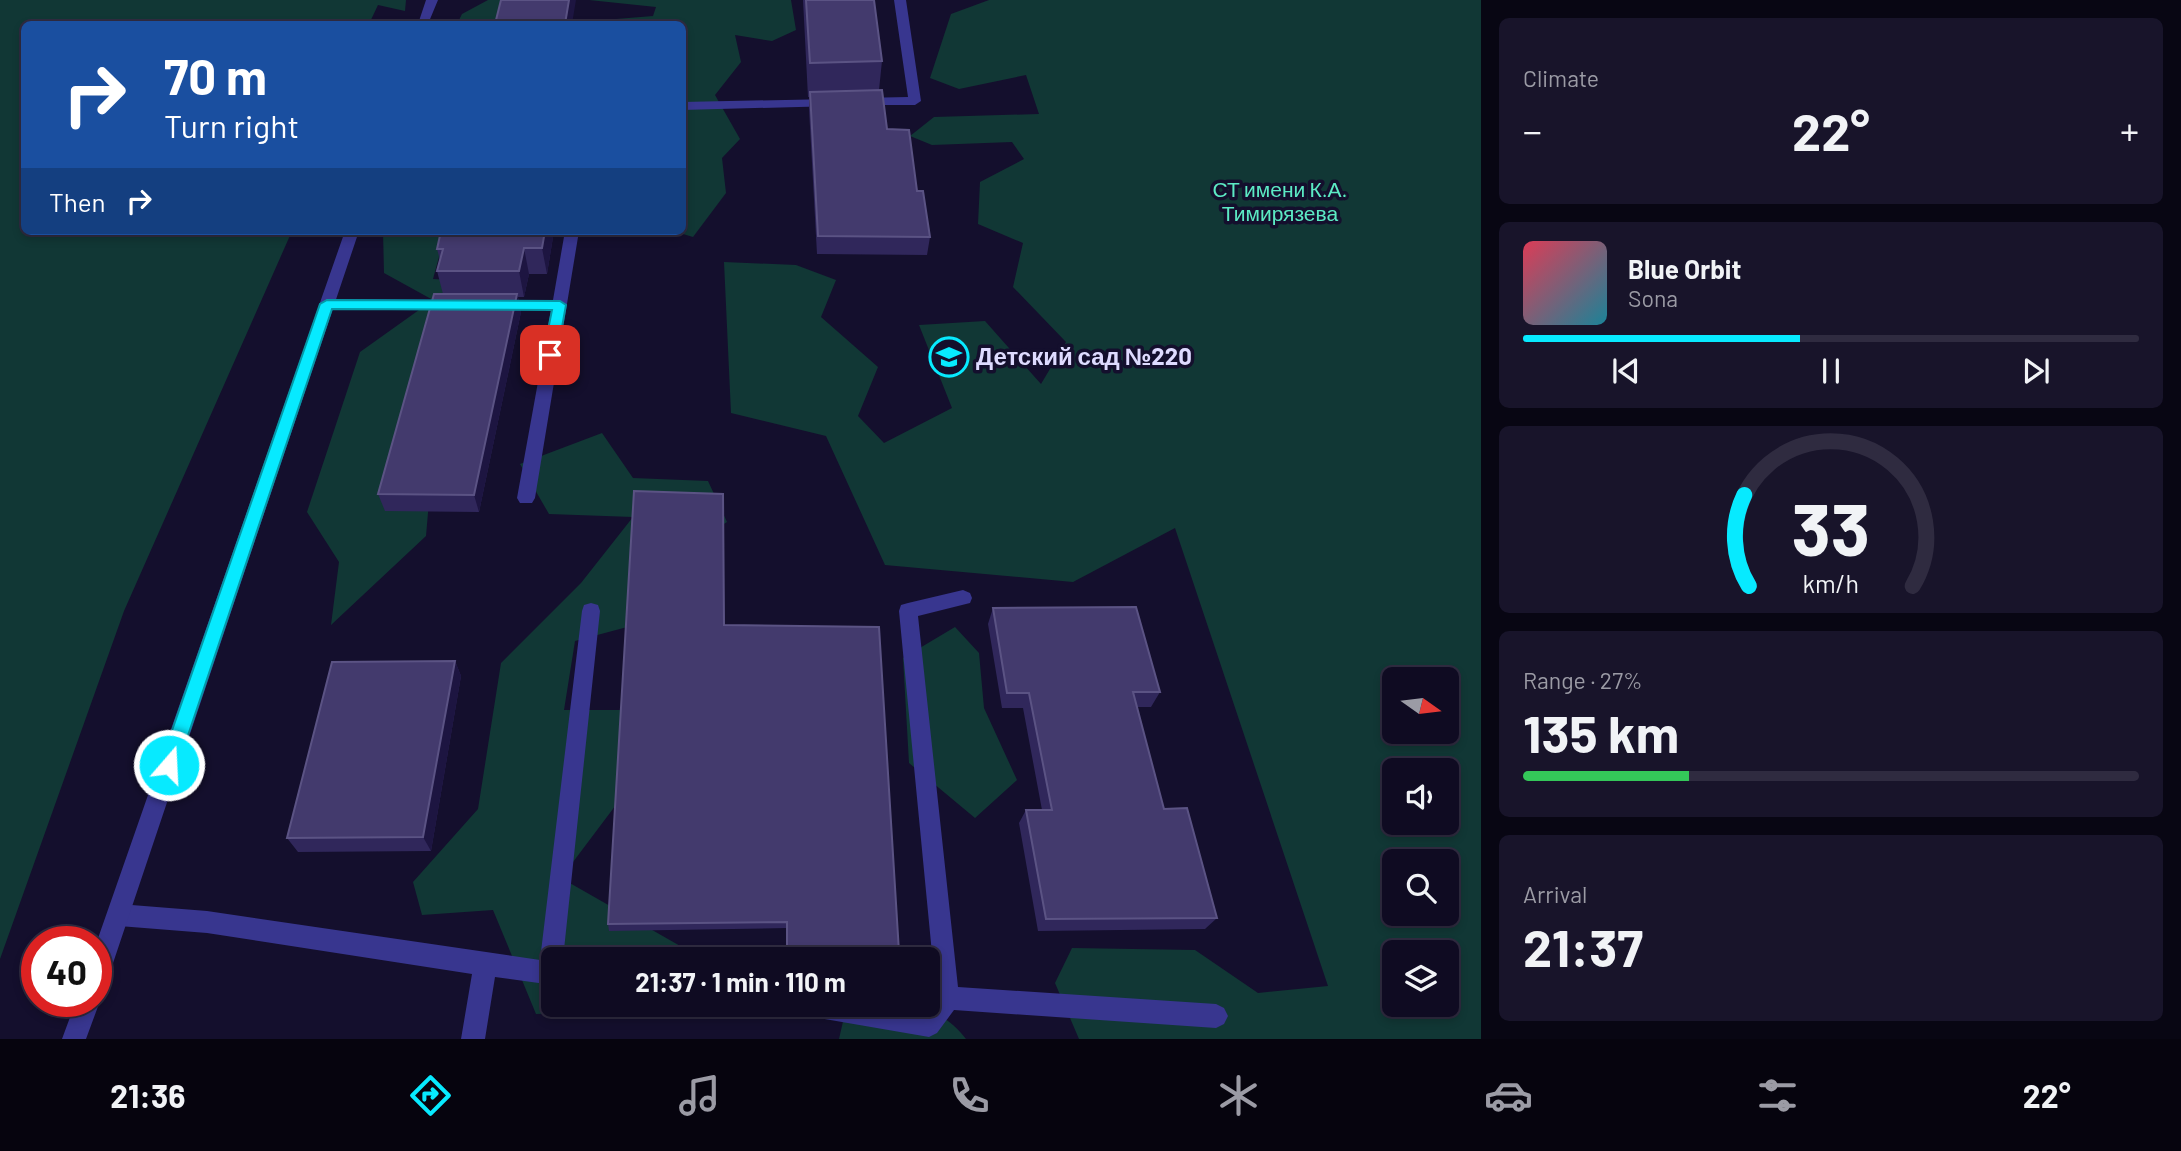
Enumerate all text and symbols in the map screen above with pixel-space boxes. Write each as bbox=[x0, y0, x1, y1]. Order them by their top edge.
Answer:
text: 70 m bbox=[164, 46, 267, 105]
icon: right bbox=[49, 49, 140, 140]
text: Climate bbox=[1523, 64, 1599, 92]
text: 22° bbox=[1792, 99, 1870, 161]
text: Turn right bbox=[164, 106, 299, 144]
text: − bbox=[1523, 107, 1542, 153]
text: + bbox=[2120, 107, 2139, 153]
park label: СТ имени К.А. Тимирязева bbox=[1213, 176, 1347, 225]
icon: right bbox=[120, 182, 158, 220]
text: Then bbox=[49, 186, 106, 217]
text: Blue Orbit bbox=[1628, 253, 1741, 284]
text: Sona bbox=[1628, 284, 1678, 312]
pin bbox=[520, 325, 580, 385]
icon: arrive bbox=[531, 336, 569, 374]
school or university icon: Детский сад №220 bbox=[928, 336, 970, 378]
place label: Детский сад №220 bbox=[976, 341, 1192, 370]
icon: previous bbox=[1607, 352, 1645, 390]
icon: pause bbox=[1812, 352, 1850, 390]
icon: next bbox=[2017, 352, 2055, 390]
text: 33 bbox=[1792, 483, 1870, 571]
text: km/h bbox=[1803, 567, 1859, 597]
text: Range · 27% bbox=[1523, 666, 1643, 694]
north arrow bbox=[1382, 667, 1460, 744]
map controls bbox=[1382, 667, 1459, 1017]
text: 135 km bbox=[1523, 701, 1679, 763]
position arrow bbox=[132, 728, 206, 802]
button: sound bbox=[1382, 758, 1459, 835]
button: search bbox=[1382, 849, 1459, 926]
text: Arrival bbox=[1523, 880, 1587, 908]
text: 21:37 bbox=[1523, 915, 1643, 977]
speed limit sign: 40 bbox=[21, 926, 112, 1017]
button: layers bbox=[1382, 940, 1459, 1017]
text: 21:37 · 1 min · 110 m bbox=[635, 966, 846, 997]
icon: directions bbox=[406, 1071, 455, 1120]
icon: music bbox=[675, 1071, 724, 1120]
icon: phone bbox=[945, 1071, 994, 1120]
icon: climate bbox=[1214, 1071, 1263, 1120]
icon: car bbox=[1484, 1071, 1533, 1120]
icon: filters bbox=[1753, 1071, 1802, 1120]
text: 21:36 bbox=[110, 1076, 185, 1114]
text: 22° bbox=[2023, 1076, 2071, 1114]

